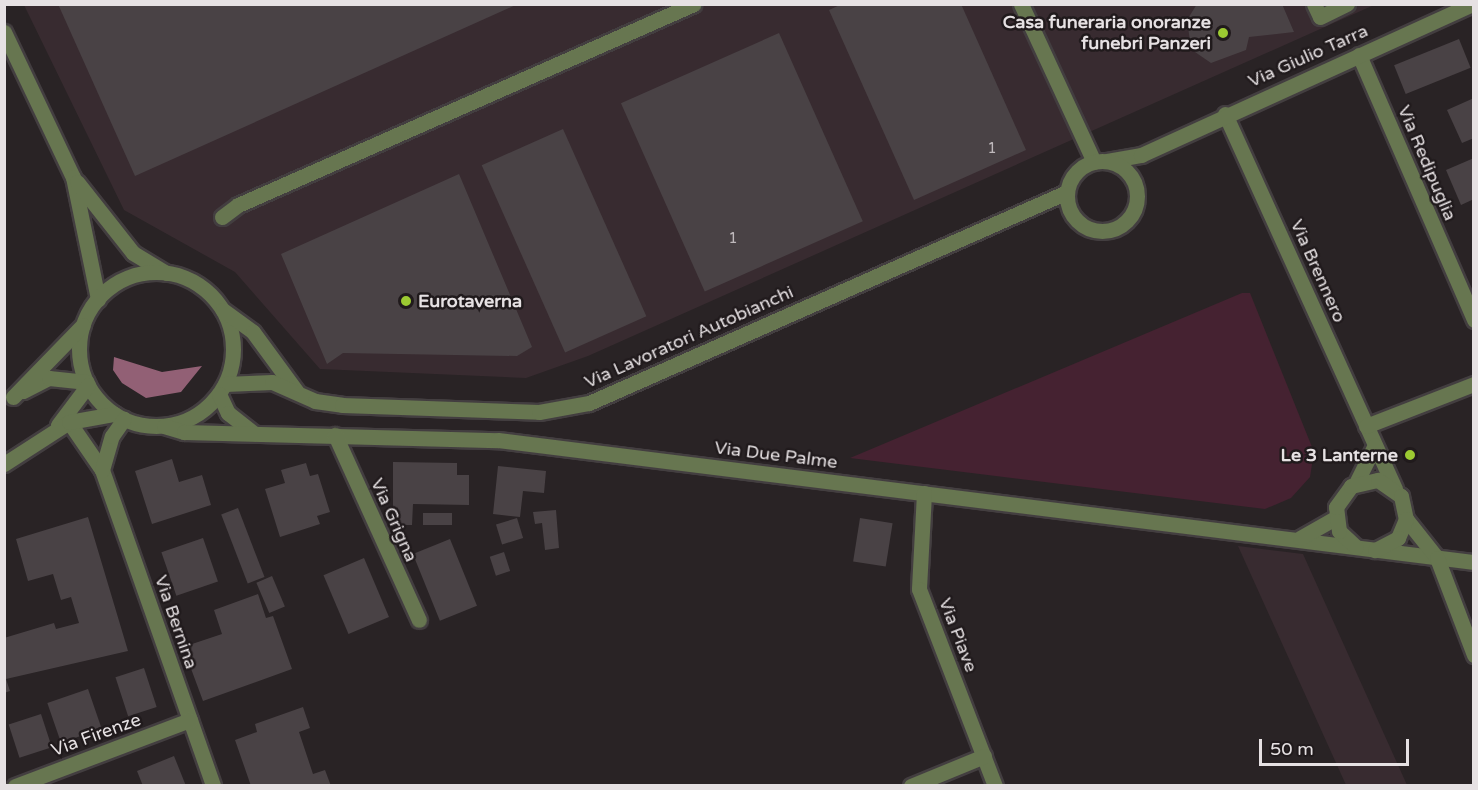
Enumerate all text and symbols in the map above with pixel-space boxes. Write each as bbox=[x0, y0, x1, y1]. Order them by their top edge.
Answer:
place label: Casa funeraria onoranze funebri Panzeri bbox=[1003, 12, 1211, 54]
street label: Via Giulio Tarra bbox=[1245, 20, 1371, 92]
marker: Casa funeraria onoranze funebri Panzeri bbox=[1216, 26, 1230, 40]
street label: Via Redipuglia bbox=[1393, 102, 1461, 224]
house number: 1 bbox=[987, 140, 997, 158]
street label: Via Brennero bbox=[1286, 216, 1350, 326]
house number: 1 bbox=[728, 230, 738, 248]
street label: Via Lavoratori Autobianchi bbox=[581, 281, 797, 393]
place label: Eurotaverna bbox=[418, 290, 522, 312]
marker: Eurotaverna bbox=[399, 294, 413, 308]
street label: Via Due Palme bbox=[713, 437, 839, 473]
place label: Le 3 Lanterne bbox=[1281, 444, 1398, 466]
marker: Le 3 Lanterne bbox=[1403, 448, 1417, 462]
street label: Via Grigna bbox=[366, 475, 422, 565]
street label: Via Bernina bbox=[150, 572, 202, 672]
street label: Via Piave bbox=[934, 595, 982, 675]
street label: Via Firenze bbox=[48, 709, 144, 761]
scale bar bbox=[1262, 727, 1412, 765]
text: 50 m bbox=[1270, 738, 1314, 760]

